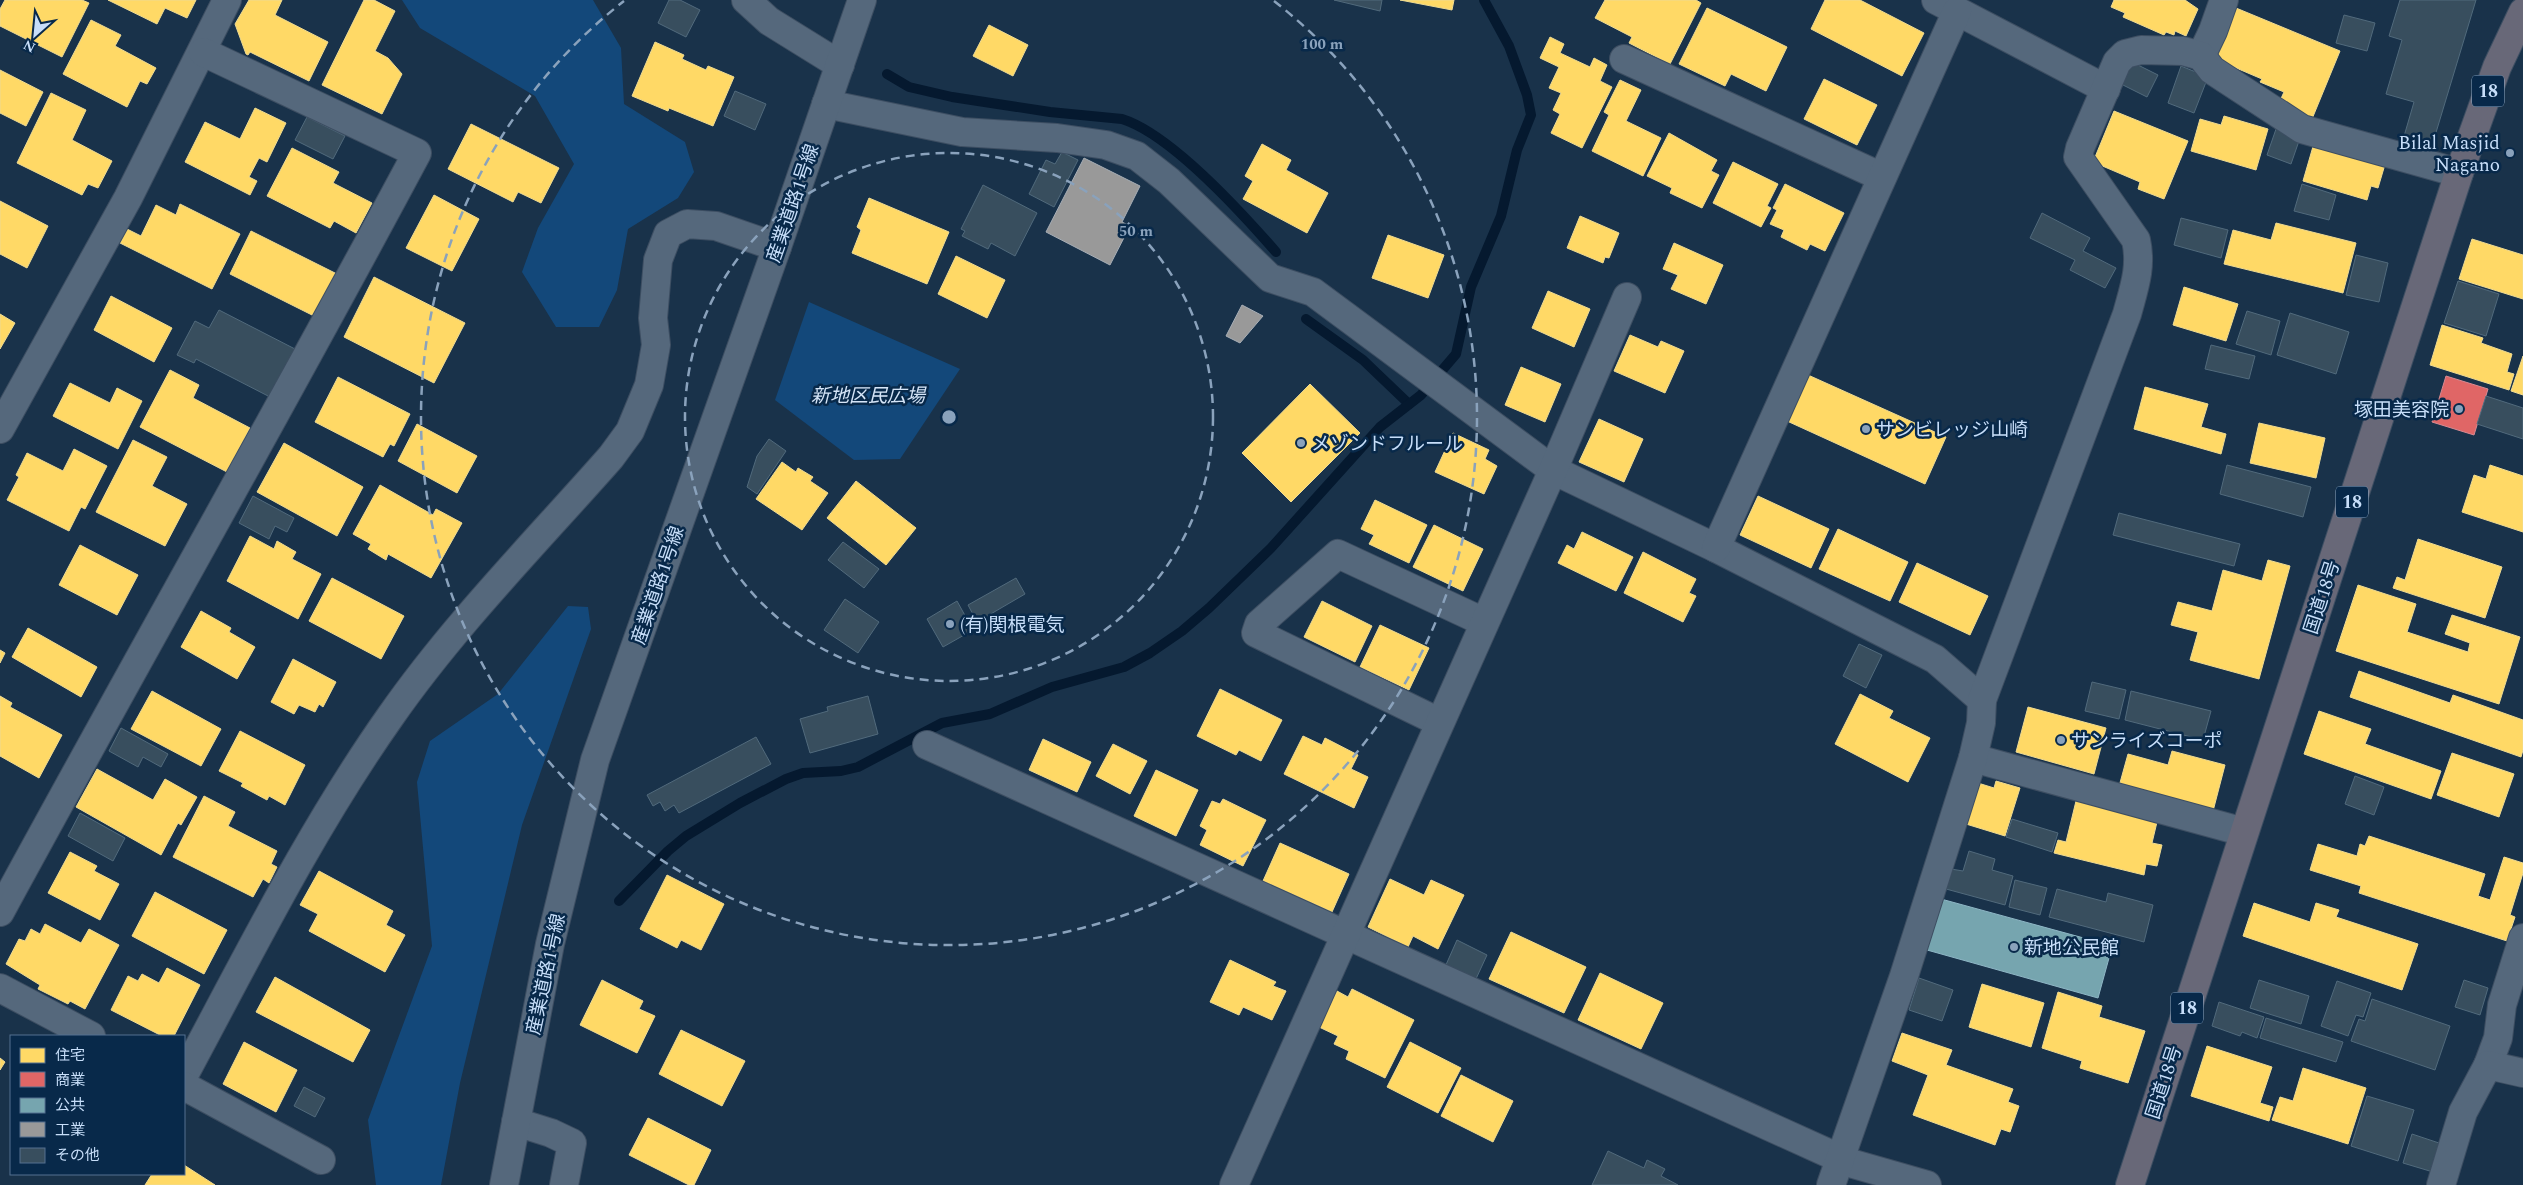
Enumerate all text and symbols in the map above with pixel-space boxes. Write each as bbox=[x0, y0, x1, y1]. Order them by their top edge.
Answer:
north arrow bbox=[10, 10, 60, 60]
text: 100 m bbox=[1301, 33, 1344, 56]
text: N bbox=[19, 34, 39, 58]
road number: 18 bbox=[2472, 76, 2504, 106]
place label: Bilal Masjid Nagano bbox=[2398, 129, 2500, 180]
street label: 産業道路1号線 bbox=[760, 140, 827, 267]
marker: Bilal Masjid Nagano bbox=[2504, 147, 2516, 159]
text: 50 m bbox=[1119, 220, 1154, 243]
park label: 新地区民広場 bbox=[811, 382, 927, 411]
place label: 塚田美容院 bbox=[2354, 396, 2449, 425]
marker: 塚田美容院 bbox=[2453, 403, 2465, 415]
centre of rings bbox=[940, 408, 958, 426]
place label: サンビレッジ山崎 bbox=[1876, 416, 2028, 445]
marker: サンビレッジ山崎 bbox=[1860, 423, 1872, 435]
place label: メゾンドフルール bbox=[1311, 430, 1463, 459]
marker: メゾンドフルール bbox=[1295, 437, 1307, 449]
road number: 18 bbox=[2336, 487, 2368, 518]
street label: 産業道路1号線 bbox=[625, 522, 692, 649]
street label: 国道18号 bbox=[2297, 557, 2348, 638]
place label: (有)関根電気 bbox=[960, 611, 1065, 640]
marker: (有)関根電気 bbox=[944, 618, 956, 630]
place label: サンライズコーポ bbox=[2071, 727, 2222, 756]
marker: サンライズコーポ bbox=[2055, 734, 2067, 746]
street label: 産業道路1号線 bbox=[519, 911, 573, 1038]
place label: 新地公民館 bbox=[2024, 934, 2119, 963]
marker: 新地公民館 bbox=[2008, 941, 2020, 953]
road number: 18 bbox=[2171, 992, 2203, 1024]
legend bbox=[10, 1035, 185, 1175]
street label: 国道18号 bbox=[2139, 1042, 2190, 1123]
text: 住宅 bbox=[55, 1044, 85, 1067]
text: 商業 bbox=[55, 1069, 85, 1092]
text: 公共 bbox=[55, 1094, 85, 1117]
text: 工業 bbox=[55, 1119, 85, 1142]
text: その他 bbox=[55, 1144, 100, 1167]

